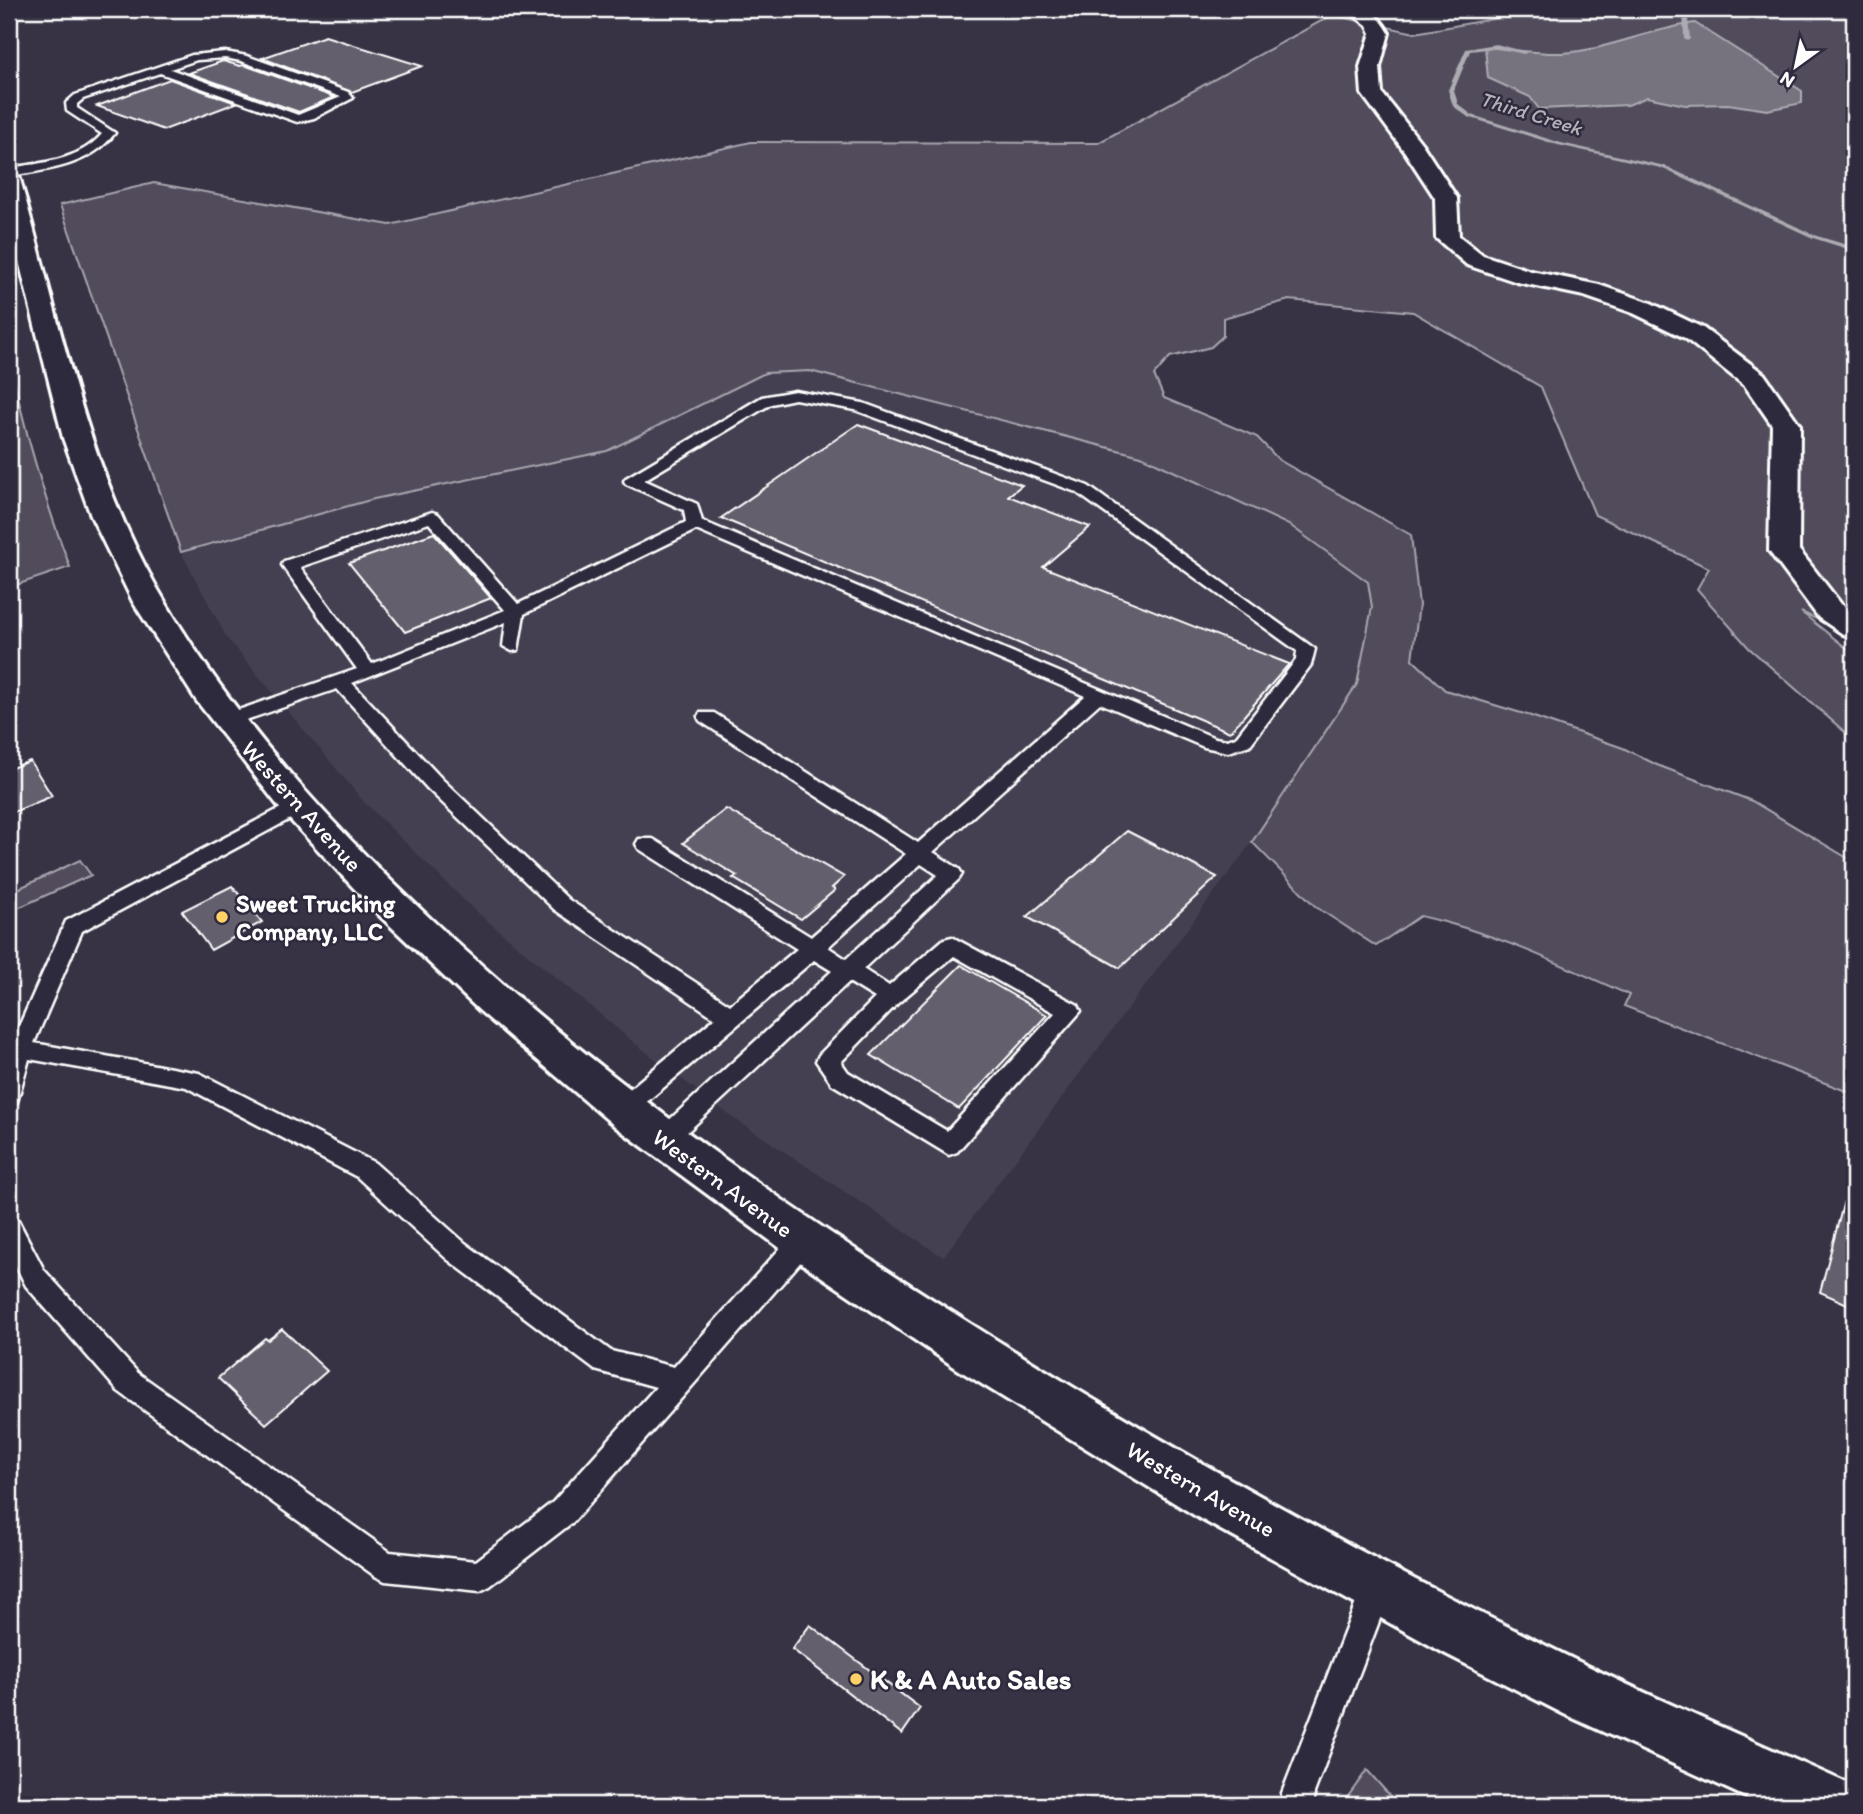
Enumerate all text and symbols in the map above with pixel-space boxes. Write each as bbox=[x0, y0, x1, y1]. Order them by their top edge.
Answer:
north arrow bbox=[1762, 32, 1832, 102]
text: N bbox=[1775, 67, 1799, 93]
water label: Third Creek bbox=[1477, 86, 1586, 141]
street label: Western Avenue bbox=[235, 734, 369, 878]
place label: Sweet Trucking Company, LLC bbox=[236, 889, 396, 947]
marker: Sweet Trucking Company, LLC bbox=[214, 909, 230, 925]
street label: Western Avenue bbox=[647, 1122, 799, 1244]
street label: Western Avenue bbox=[1121, 1435, 1281, 1543]
place label: K & A Auto Sales bbox=[870, 1662, 1071, 1696]
marker: K & A Auto Sales bbox=[848, 1671, 864, 1687]

